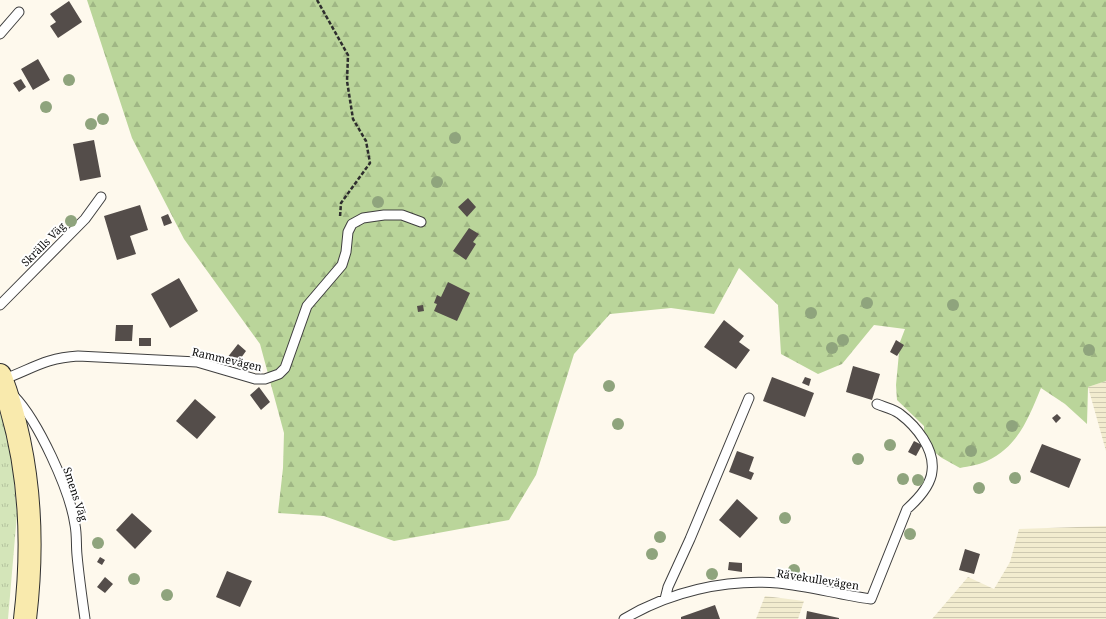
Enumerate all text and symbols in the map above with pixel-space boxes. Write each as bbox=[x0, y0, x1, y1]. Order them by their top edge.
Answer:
street label: Skrälls Väg bbox=[18, 218, 69, 269]
street label: Rammevägen bbox=[190, 344, 264, 374]
street label: Smens Väg bbox=[60, 465, 92, 523]
street label: Rävekullevägen bbox=[776, 565, 860, 593]

